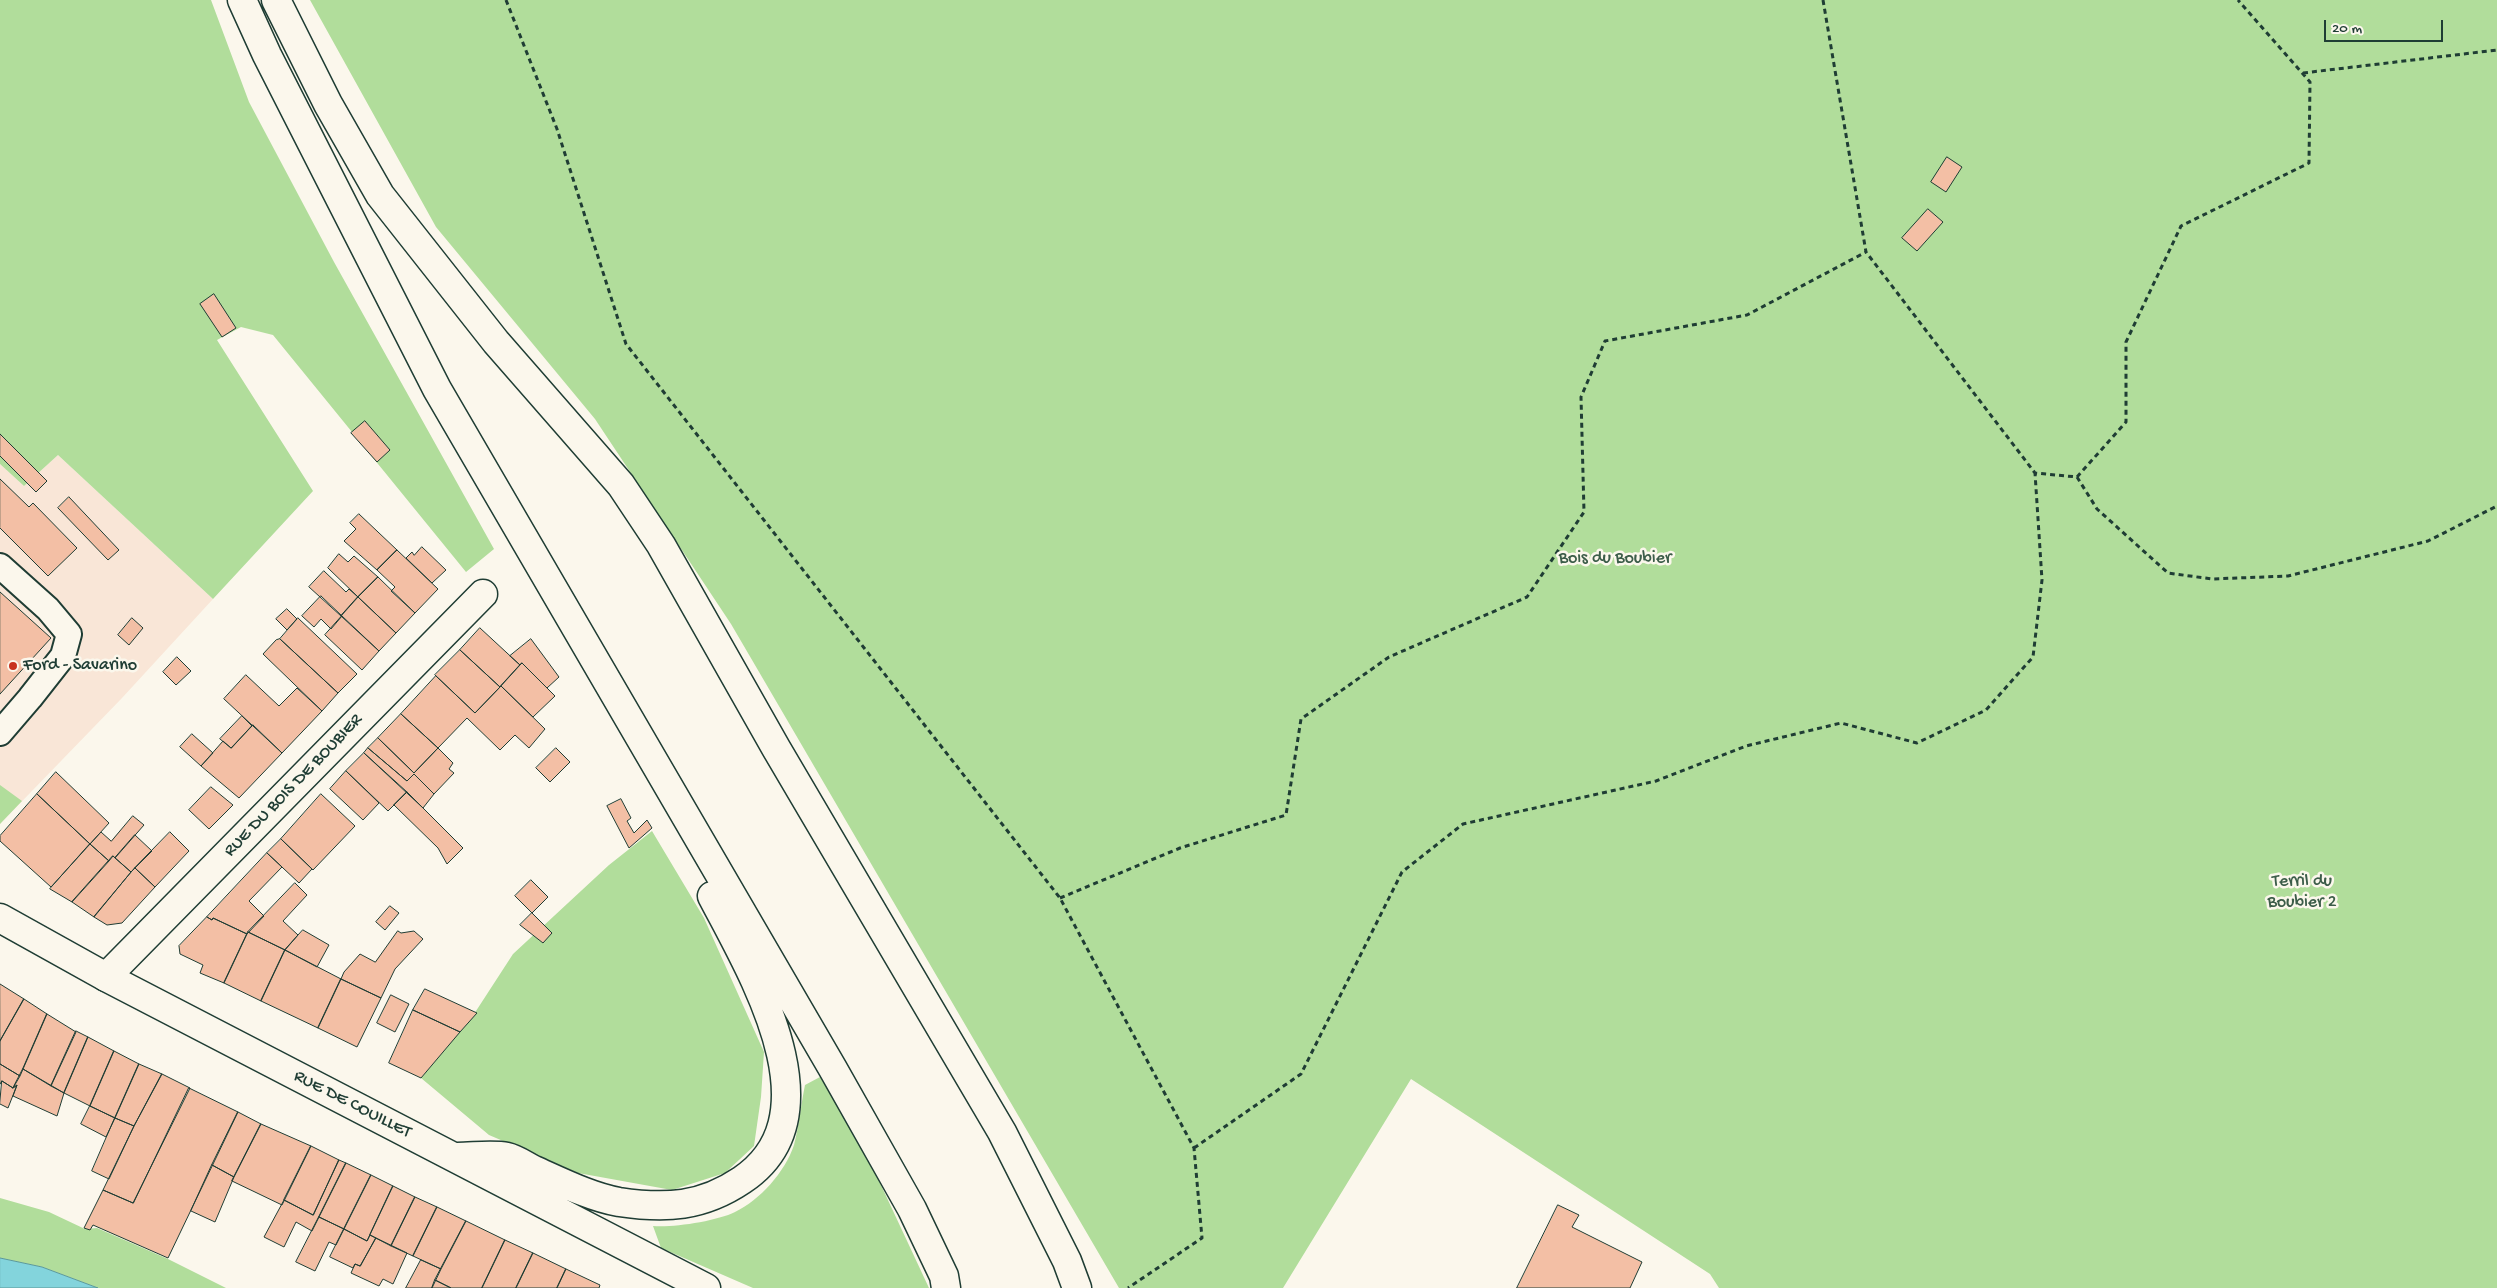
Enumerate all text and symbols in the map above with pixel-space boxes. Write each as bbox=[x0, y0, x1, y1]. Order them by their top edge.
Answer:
scale bar bbox=[2327, 10, 2446, 42]
text: 20 m bbox=[2332, 20, 2362, 38]
park label: Bois du Boubier bbox=[1559, 548, 1671, 570]
place label: Ford - Savarino bbox=[23, 655, 137, 677]
marker: Ford - Savarino bbox=[7, 660, 19, 672]
street label: RUE DU BOIS DE BOUBIER bbox=[220, 710, 368, 862]
park label: Terril du Boubier 2 bbox=[2267, 871, 2337, 914]
street label: RUE DE COUILLET bbox=[290, 1066, 414, 1144]

